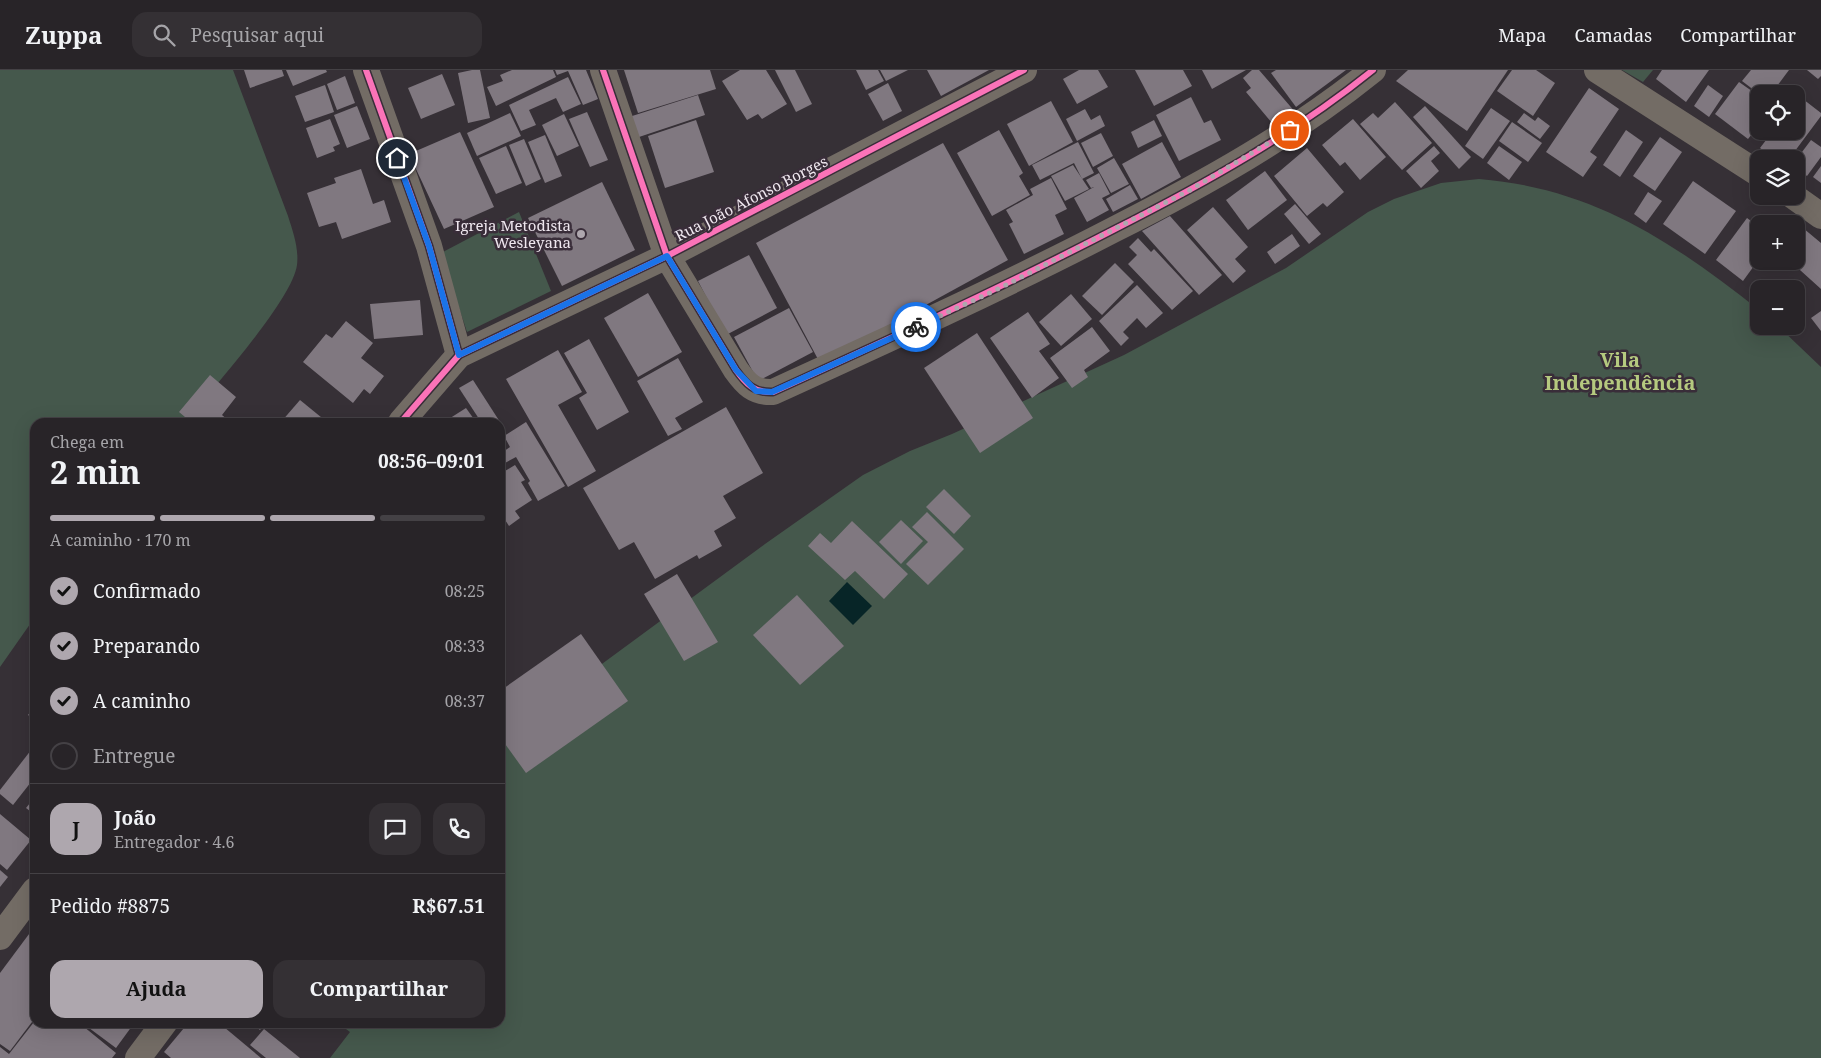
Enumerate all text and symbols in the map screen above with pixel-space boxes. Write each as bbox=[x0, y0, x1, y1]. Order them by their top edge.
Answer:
search box bbox=[132, 12, 482, 57]
text: Zuppa bbox=[25, 18, 102, 51]
icon: search bbox=[150, 21, 178, 49]
text: Pesquisar aqui bbox=[190, 22, 324, 48]
text: Mapa bbox=[1498, 23, 1547, 47]
text: Camadas bbox=[1575, 23, 1652, 47]
text: Compartilhar bbox=[1680, 23, 1796, 47]
map controls bbox=[1750, 85, 1805, 335]
button: locate bbox=[1750, 85, 1805, 140]
pin bbox=[1269, 109, 1311, 151]
icon: bag bbox=[1276, 116, 1304, 144]
pin bbox=[376, 137, 418, 179]
icon: home bbox=[383, 144, 411, 172]
button: layers bbox=[1750, 150, 1805, 205]
street label: Rua João Afonso Borges bbox=[671, 151, 831, 245]
place label: Igreja Metodista Wesleyana bbox=[455, 215, 571, 252]
button: + bbox=[1750, 215, 1805, 270]
marker: Igreja Metodista Wesleyana bbox=[575, 228, 587, 240]
button: − bbox=[1750, 280, 1805, 335]
courier bbox=[891, 302, 941, 352]
icon: bike bbox=[902, 313, 930, 341]
district label: Vila Independência bbox=[1545, 346, 1695, 396]
text: Chega em bbox=[50, 431, 124, 453]
text: 08:56–09:01 bbox=[378, 448, 485, 474]
text: 2 min bbox=[50, 450, 141, 493]
text: A caminho · 170 m bbox=[50, 529, 191, 551]
icon: check bbox=[50, 577, 78, 605]
text: Confirmado bbox=[93, 578, 201, 604]
text: 08:25 bbox=[445, 580, 485, 602]
icon: check bbox=[50, 632, 78, 660]
text: Preparando bbox=[93, 633, 200, 659]
text: 08:33 bbox=[445, 635, 485, 657]
icon: check bbox=[50, 687, 78, 715]
text: A caminho bbox=[93, 688, 191, 714]
text: 08:37 bbox=[445, 690, 485, 712]
text: Entregue bbox=[93, 743, 175, 769]
button: chat bbox=[369, 803, 421, 855]
button: phone bbox=[433, 803, 485, 855]
text: João bbox=[114, 805, 156, 831]
text: J bbox=[72, 816, 80, 842]
text: Entregador · 4.6 bbox=[114, 831, 234, 853]
text: Pedido #8875 bbox=[50, 893, 170, 919]
text: R$67.51 bbox=[412, 893, 485, 919]
button: Ajuda bbox=[50, 960, 263, 1018]
button: Compartilhar bbox=[273, 960, 485, 1018]

